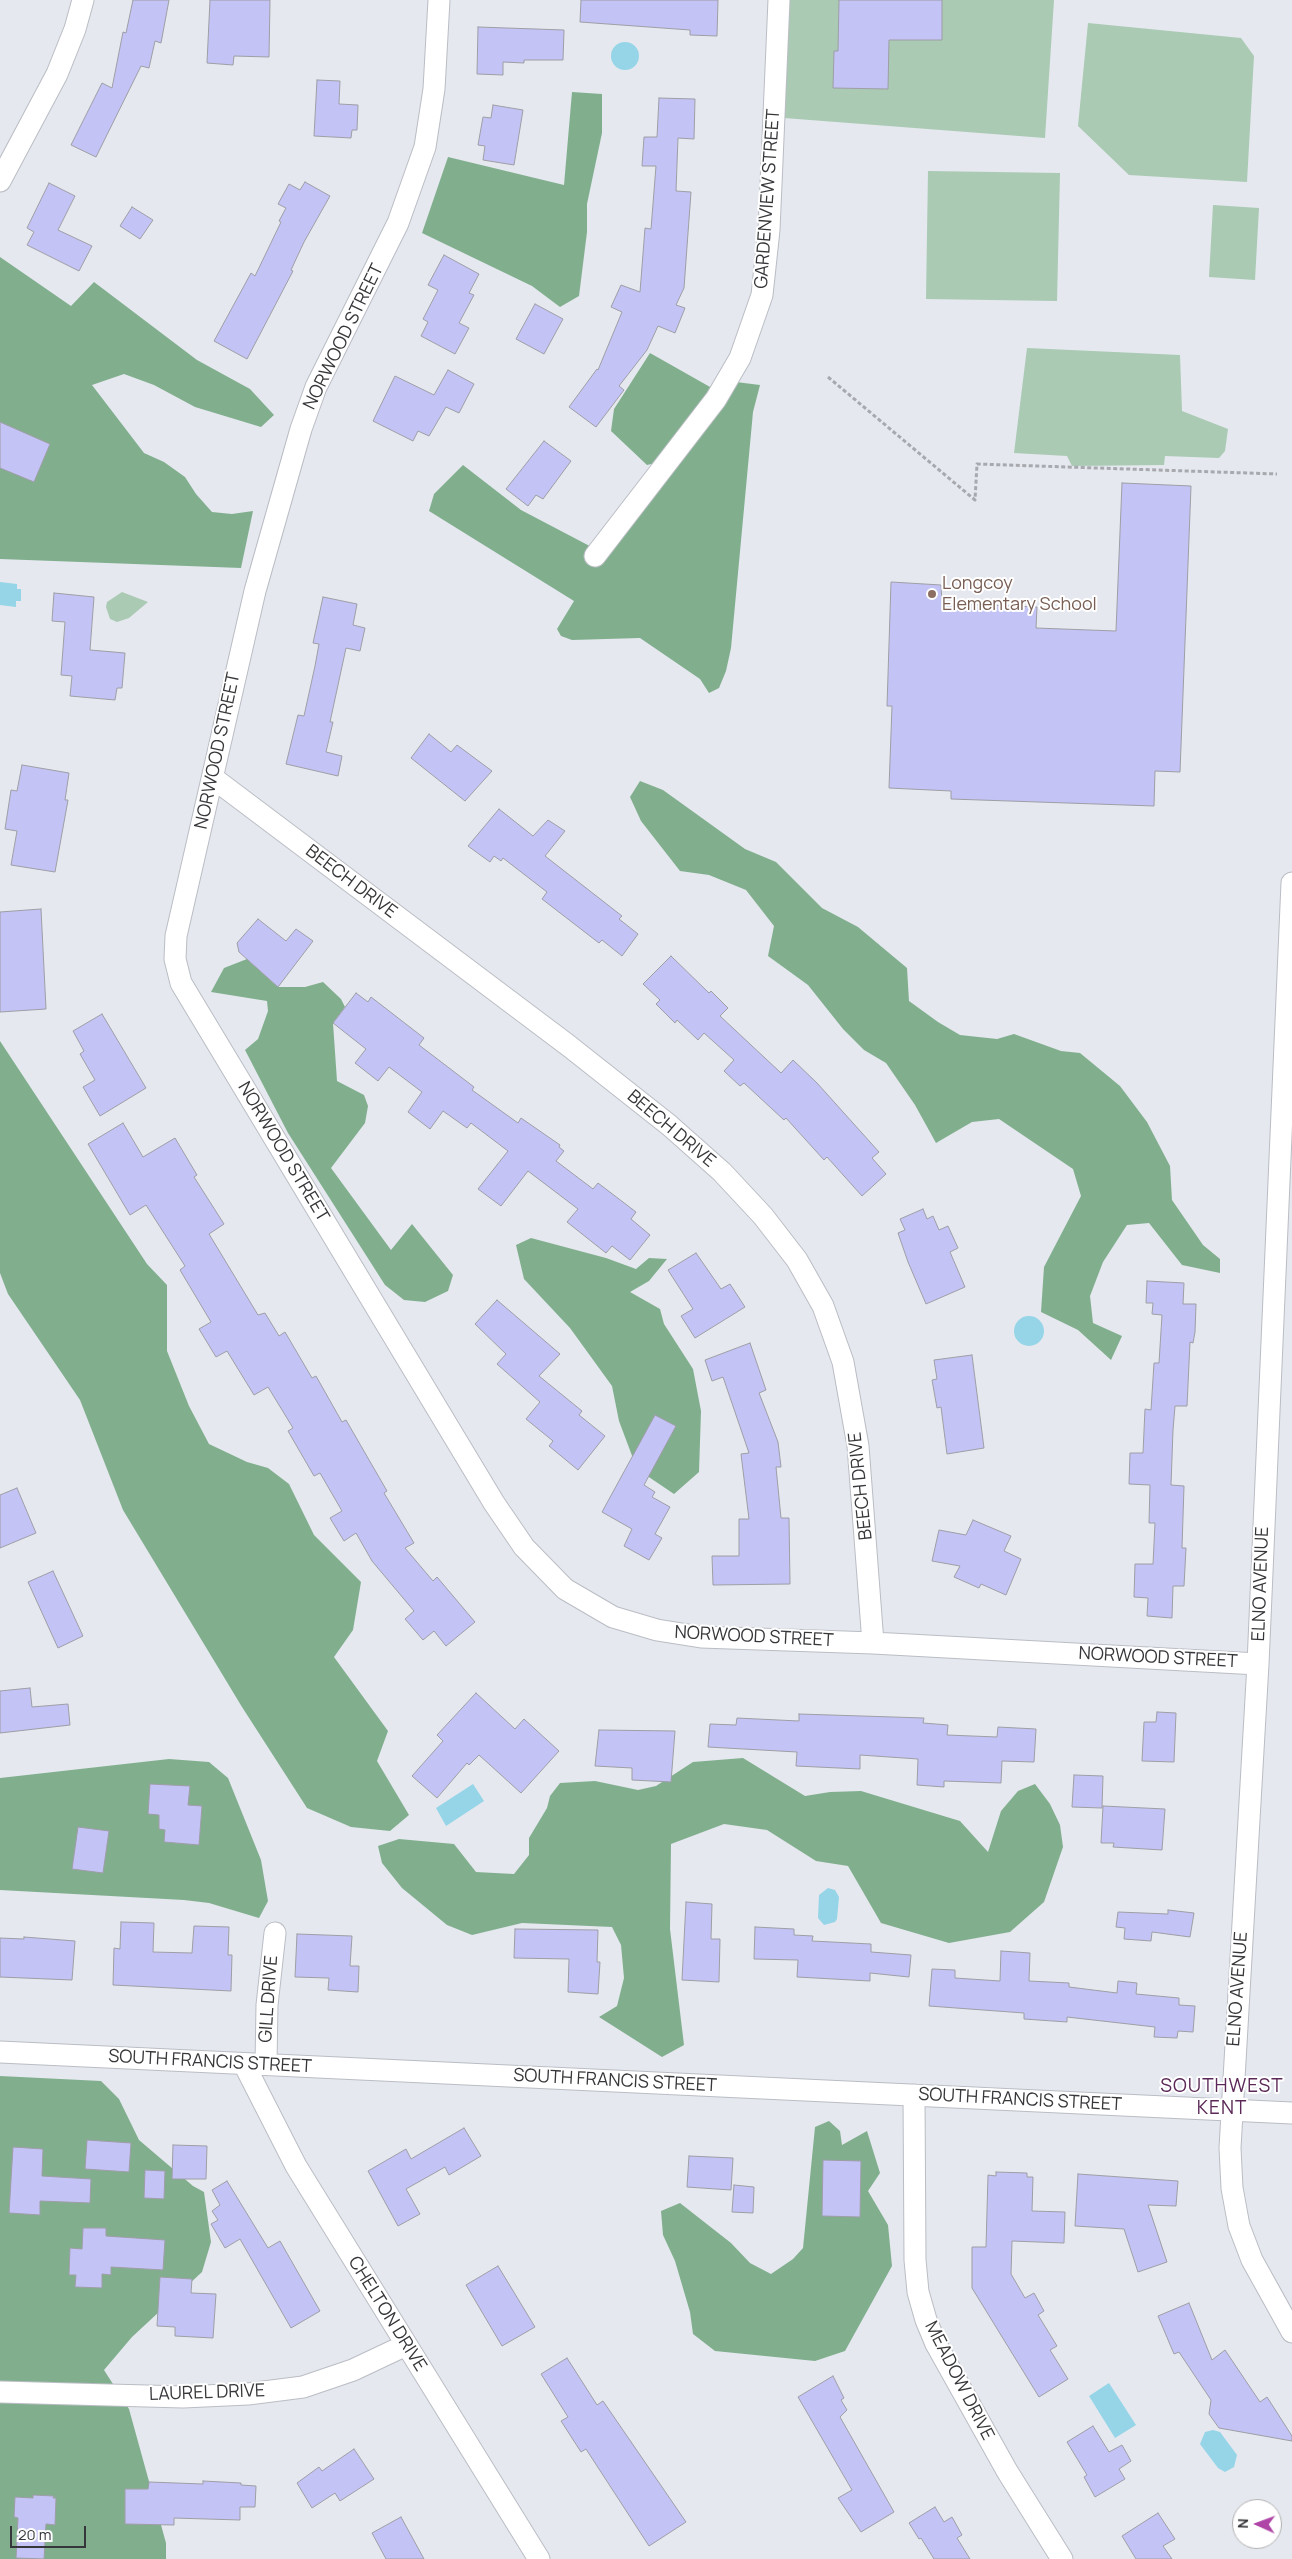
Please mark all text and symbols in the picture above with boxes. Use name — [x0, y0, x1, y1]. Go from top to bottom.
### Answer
street label: GARDENVIEW STREET — [751, 108, 785, 290]
street label: NORWOOD STREET — [299, 261, 389, 413]
place label: Longcoy Elementary School — [942, 573, 1097, 616]
marker: Longcoy Elementary School — [926, 588, 938, 600]
street label: NORWOOD STREET — [191, 671, 245, 831]
street label: BEECH DRIVE — [301, 841, 401, 923]
street label: NORWOOD STREET — [233, 1078, 333, 1226]
street label: BEECH DRIVE — [622, 1086, 720, 1172]
street label: BEECH DRIVE — [845, 1431, 877, 1541]
street label: ELNO AVENUE — [1248, 1526, 1274, 1642]
street label: NORWOOD STREET — [674, 1622, 834, 1652]
street label: NORWOOD STREET — [1078, 1643, 1238, 1673]
street label: ELNO AVENUE — [1223, 1931, 1253, 2047]
street label: GILL DRIVE — [255, 1955, 283, 2043]
street label: SOUTH FRANCIS STREET — [108, 2046, 312, 2078]
street label: SOUTH FRANCIS STREET — [513, 2065, 717, 2097]
district label: SOUTHWEST KENT — [1159, 2076, 1285, 2120]
street label: SOUTH FRANCIS STREET — [918, 2084, 1122, 2116]
street label: CHELTON DRIVE — [343, 2253, 431, 2375]
street label: MEADOW DRIVE — [920, 2318, 998, 2444]
street label: LAUREL DRIVE — [149, 2380, 265, 2406]
north arrow — [1232, 2499, 1282, 2549]
scale bar — [12, 2516, 89, 2548]
text: N — [1233, 2518, 1252, 2529]
text: 20 m — [18, 2524, 51, 2545]

